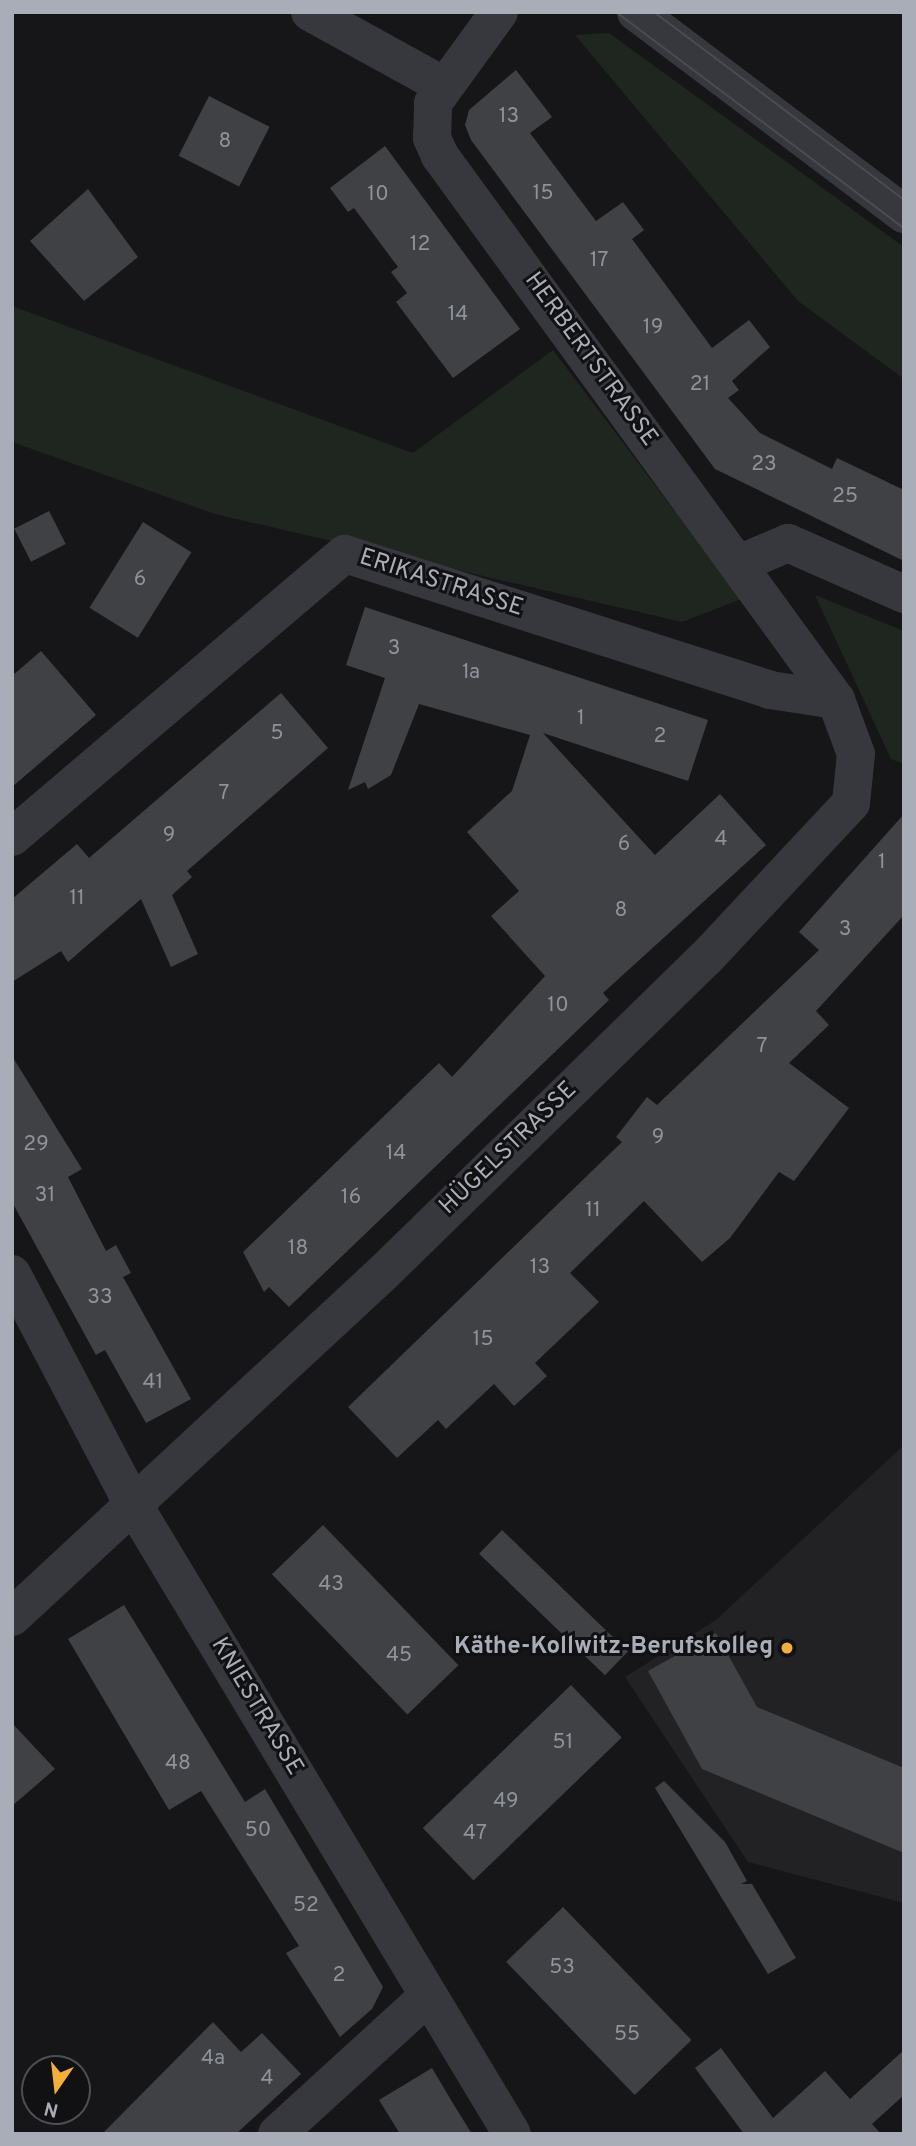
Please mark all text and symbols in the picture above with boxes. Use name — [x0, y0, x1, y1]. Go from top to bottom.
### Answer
house number: 13 — [499, 104, 519, 130]
house number: 8 — [219, 129, 231, 155]
house number: 15 — [533, 181, 553, 207]
house number: 10 — [367, 182, 389, 208]
house number: 12 — [410, 232, 430, 258]
house number: 17 — [590, 248, 608, 274]
street label: HERBERTSTRASSE — [517, 267, 663, 453]
house number: 14 — [448, 302, 468, 328]
house number: 19 — [643, 315, 663, 341]
house number: 21 — [690, 372, 710, 398]
house number: 23 — [751, 452, 777, 478]
house number: 25 — [832, 484, 858, 510]
street label: ERIKASTRASSE — [355, 544, 527, 624]
house number: 6 — [134, 567, 146, 593]
house number: 3 — [388, 636, 400, 662]
house number: 1a — [462, 660, 480, 686]
house number: 1 — [577, 706, 585, 732]
house number: 5 — [270, 721, 284, 747]
house number: 2 — [654, 724, 666, 750]
house number: 7 — [219, 781, 229, 807]
house number: 9 — [163, 823, 175, 849]
house number: 4 — [714, 827, 728, 853]
house number: 6 — [618, 832, 630, 858]
house number: 1 — [878, 850, 886, 876]
house number: 11 — [69, 886, 85, 912]
house number: 8 — [615, 898, 627, 924]
house number: 3 — [839, 917, 851, 943]
house number: 10 — [547, 993, 569, 1019]
house number: 7 — [757, 1034, 767, 1060]
street label: HÜGELSTRASSE — [434, 1076, 584, 1222]
house number: 9 — [652, 1125, 664, 1151]
house number: 29 — [23, 1132, 49, 1158]
house number: 14 — [386, 1141, 406, 1167]
house number: 31 — [35, 1183, 55, 1209]
house number: 16 — [341, 1185, 361, 1211]
house number: 11 — [585, 1198, 601, 1224]
house number: 18 — [288, 1236, 308, 1262]
house number: 13 — [530, 1255, 550, 1281]
house number: 33 — [87, 1285, 113, 1311]
house number: 15 — [473, 1327, 493, 1353]
house number: 41 — [143, 1370, 163, 1396]
house number: 43 — [318, 1572, 344, 1598]
street label: KNIESTRASSE — [204, 1633, 308, 1781]
place label: Käthe-Kollwitz-Berufskolleg — [454, 1634, 773, 1662]
marker: Käthe-Kollwitz-Berufskolleg — [779, 1640, 795, 1656]
house number: 45 — [386, 1643, 412, 1669]
house number: 51 — [553, 1730, 573, 1756]
house number: 48 — [165, 1751, 191, 1777]
house number: 49 — [493, 1789, 519, 1815]
house number: 50 — [245, 1818, 271, 1844]
house number: 47 — [463, 1821, 487, 1847]
house number: 52 — [293, 1893, 319, 1919]
house number: 53 — [549, 1955, 575, 1981]
house number: 2 — [333, 1963, 345, 1989]
house number: 55 — [614, 2022, 640, 2048]
house number: 4a — [201, 2046, 225, 2072]
north arrow — [21, 2055, 91, 2125]
house number: 4 — [260, 2066, 274, 2092]
text: N — [42, 2095, 61, 2122]

